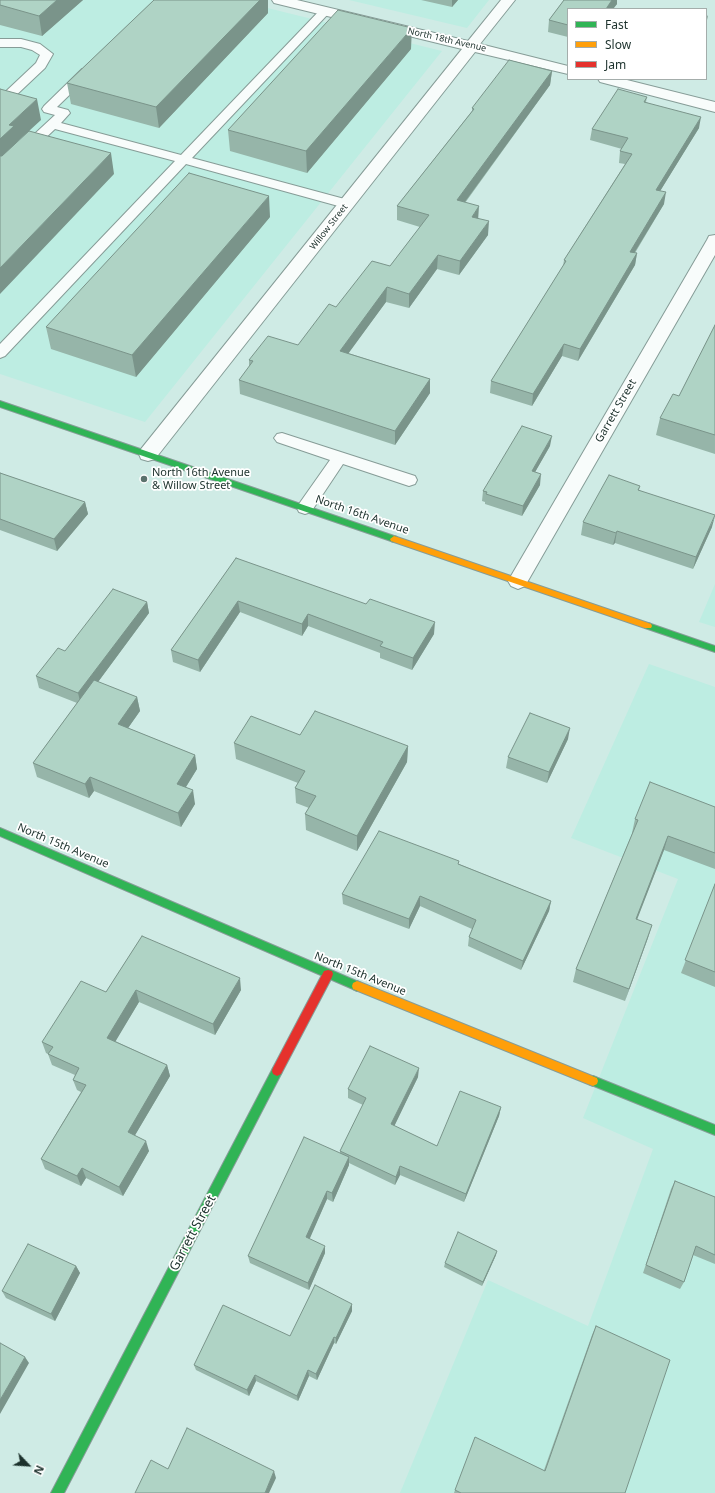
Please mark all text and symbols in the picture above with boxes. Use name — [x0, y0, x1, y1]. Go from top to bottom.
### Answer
legend — [567, 8, 707, 80]
text: Fast — [605, 16, 628, 33]
street label: North 18th Avenue — [407, 26, 487, 54]
text: Slow — [605, 36, 631, 53]
text: Jam — [605, 56, 626, 73]
street label: Willow Street — [308, 202, 350, 252]
street label: Garrett Street — [593, 377, 639, 445]
place label: North 16th Avenue & Willow Street — [152, 466, 250, 492]
marker: North 16th Avenue & Willow Street — [139, 474, 149, 484]
street label: North 16th Avenue — [314, 493, 410, 537]
street label: North 15th Avenue — [15, 821, 111, 871]
street label: North 15th Avenue — [312, 950, 408, 998]
street label: Garrett Street — [166, 1192, 220, 1274]
north arrow — [8, 1445, 48, 1485]
text: N — [31, 1463, 48, 1478]

